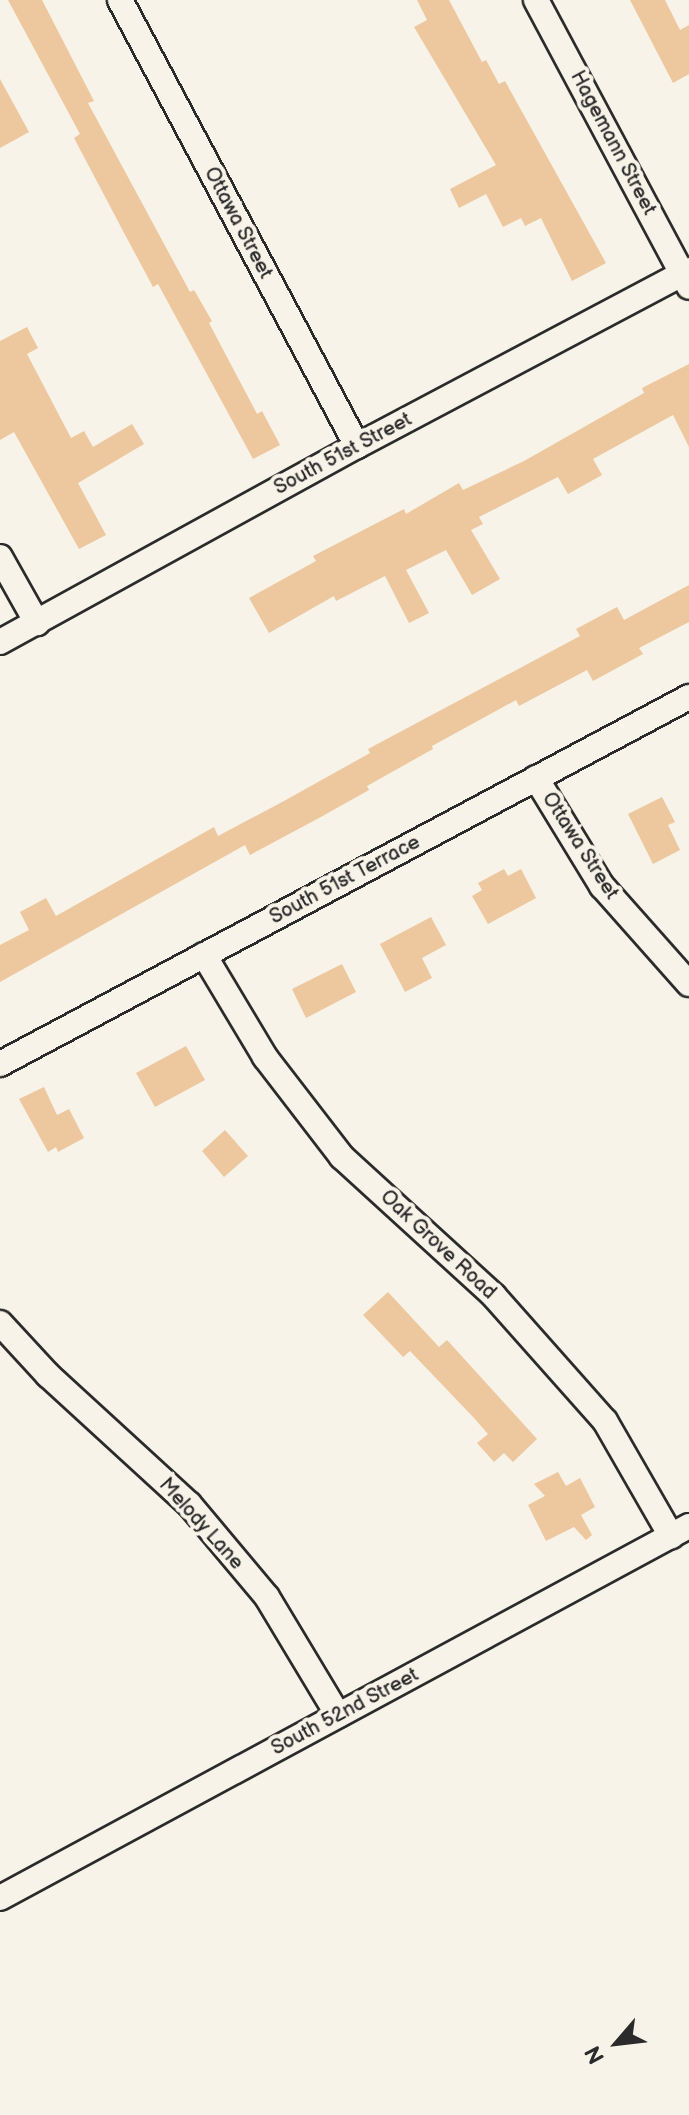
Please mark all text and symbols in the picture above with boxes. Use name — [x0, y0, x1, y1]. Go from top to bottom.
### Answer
street label: Hagemann Street — [565, 67, 661, 219]
street label: Ottawa Street — [198, 163, 278, 283]
street label: South 51st Street — [270, 408, 416, 500]
street label: Ottawa Street — [536, 788, 624, 904]
street label: South 51st Terrace — [266, 830, 424, 930]
street label: Oak Grove Road — [375, 1185, 501, 1305]
street label: Melody Lane — [153, 1473, 249, 1575]
street label: South 52nd Street — [267, 1663, 423, 1761]
north arrow — [577, 2003, 657, 2083]
text: N — [580, 2041, 611, 2068]

